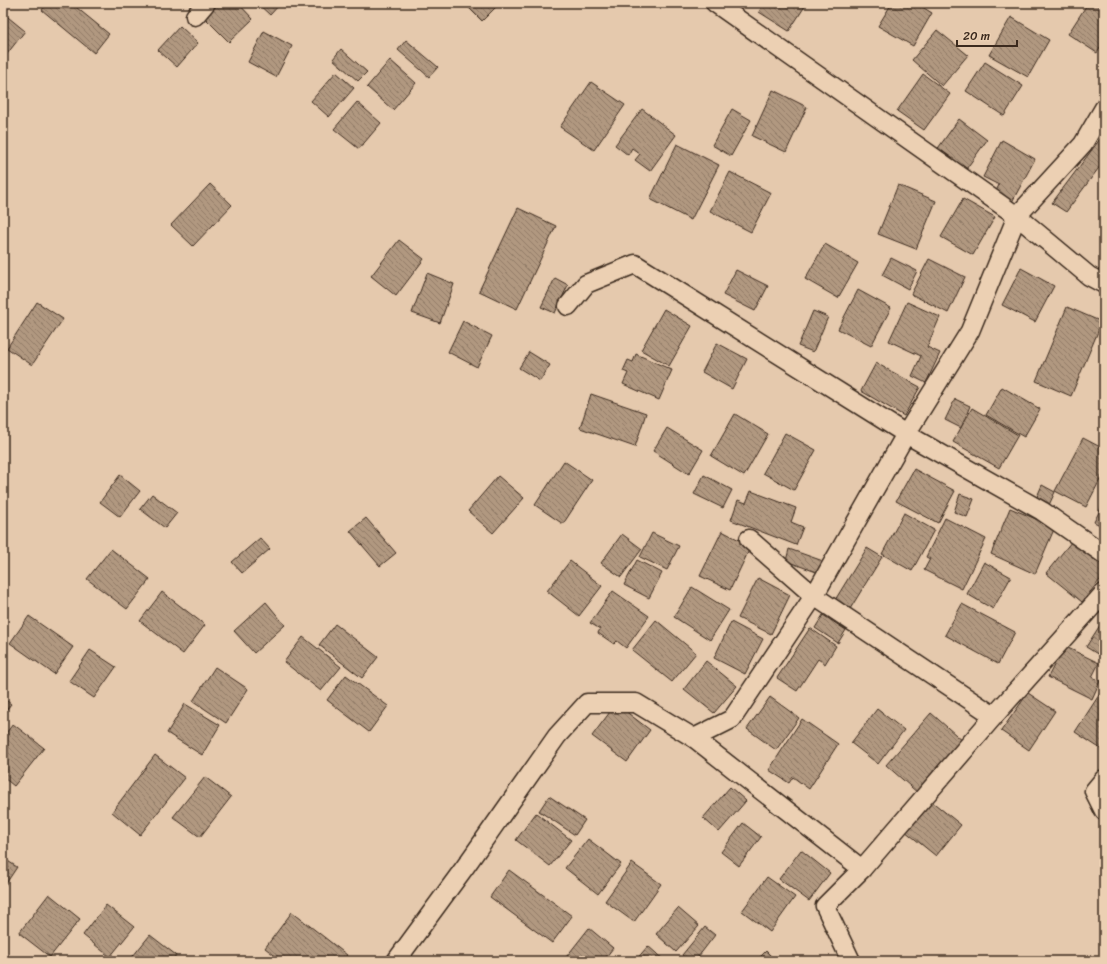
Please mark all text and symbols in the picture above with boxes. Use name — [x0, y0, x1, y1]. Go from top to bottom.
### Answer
scale bar — [957, 22, 1017, 48]
text: 20 m — [963, 25, 990, 47]

